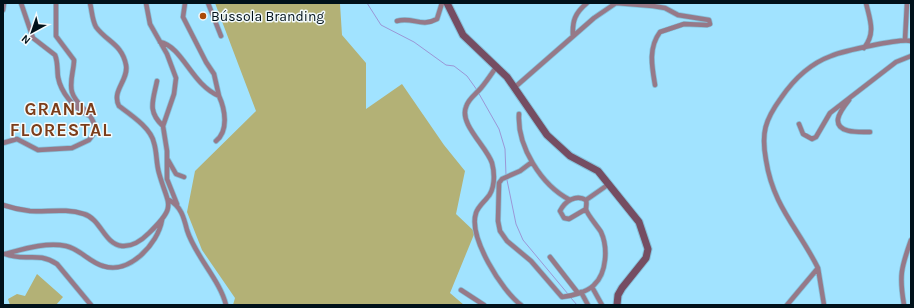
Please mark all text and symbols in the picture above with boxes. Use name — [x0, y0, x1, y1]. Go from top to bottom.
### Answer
place label: Bússola Branding — [211, 8, 324, 25]
marker: Bússola Branding — [198, 11, 208, 21]
north arrow — [12, 12, 52, 52]
text: N — [19, 32, 33, 47]
district label: GRANJA FLORESTAL — [10, 98, 112, 141]

